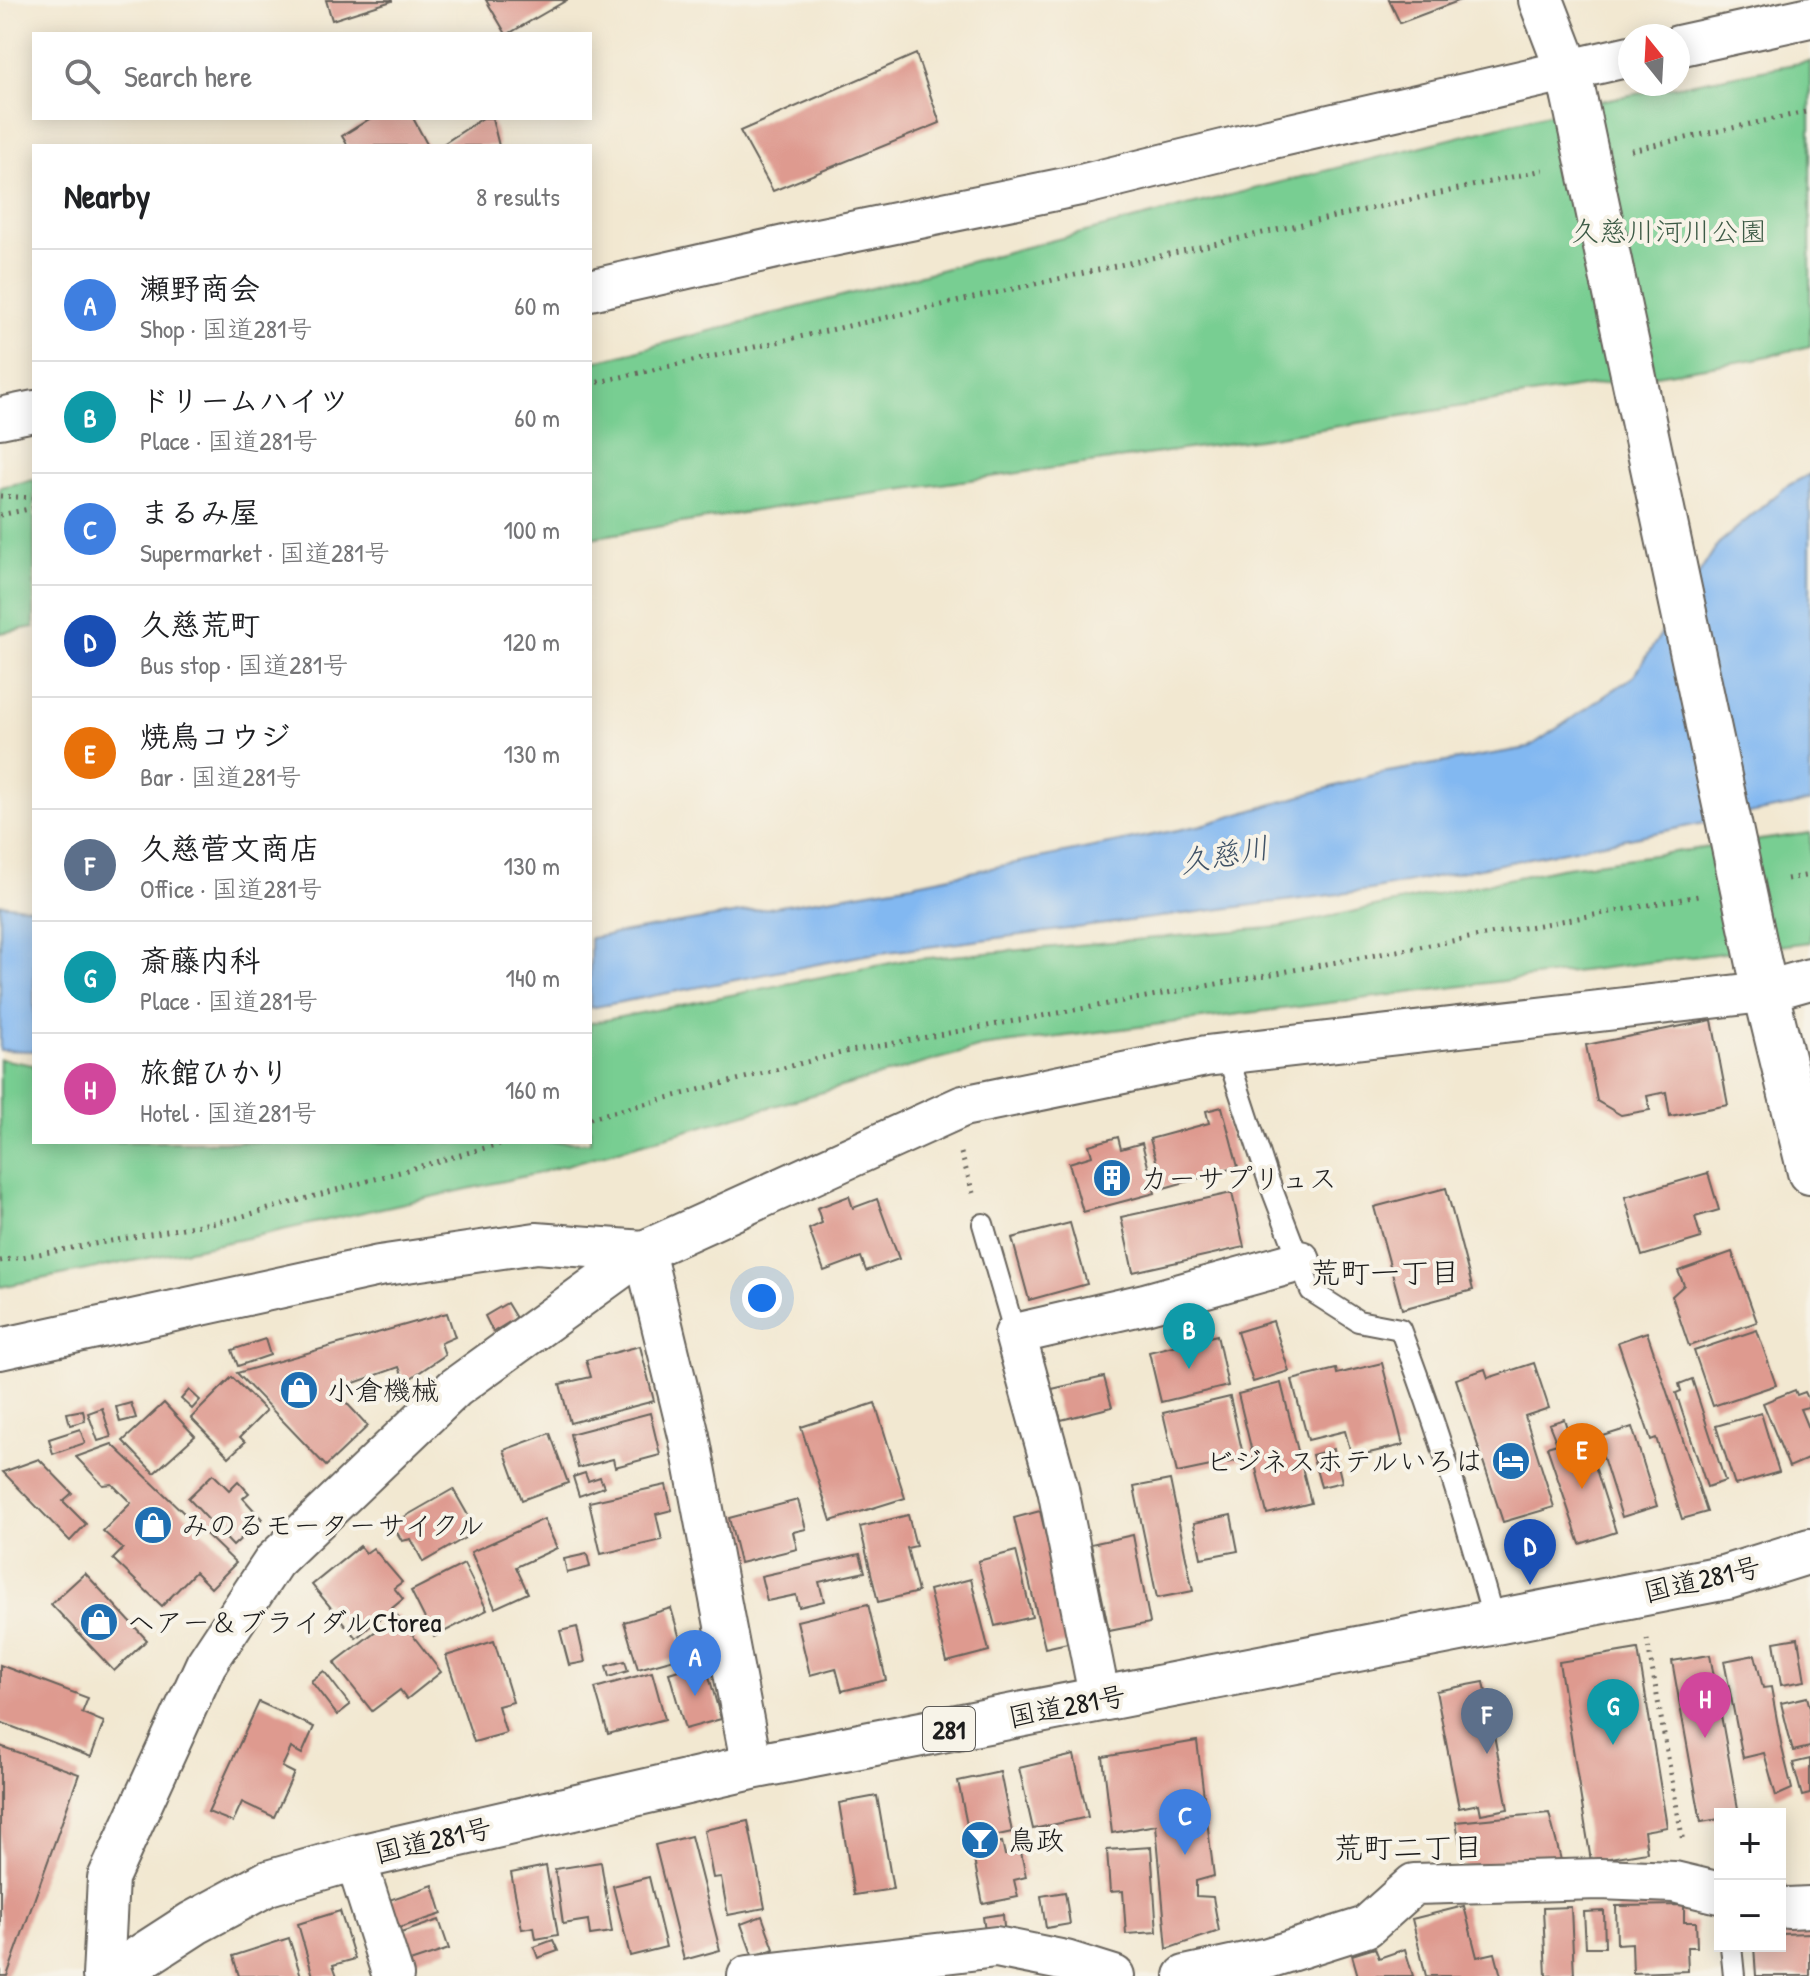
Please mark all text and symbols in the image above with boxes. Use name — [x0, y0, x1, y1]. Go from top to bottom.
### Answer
north arrow — [1618, 24, 1690, 96]
search box — [32, 32, 592, 120]
icon: search — [60, 54, 104, 98]
text: Search here — [124, 56, 252, 96]
text: Nearby — [64, 173, 150, 219]
text: 8 results — [476, 179, 560, 214]
park label: 久慈川河川公園 — [1571, 212, 1767, 250]
text: 瀬野商会 — [140, 268, 260, 308]
text: A — [84, 288, 96, 323]
text: 60 m — [514, 288, 560, 323]
text: Shop · 国道281号 — [140, 311, 312, 346]
text: ドリームハイツ — [140, 380, 349, 420]
text: B — [83, 400, 97, 435]
text: 60 m — [514, 400, 560, 435]
text: Place · 国道281号 — [140, 423, 318, 458]
text: まるみ屋 — [140, 492, 260, 532]
text: C — [83, 512, 97, 547]
text: 100 m — [504, 512, 560, 547]
text: Supermarket · 国道281号 — [140, 535, 390, 570]
text: 久慈荒町 — [140, 604, 260, 644]
text: D — [84, 624, 96, 659]
text: 120 m — [503, 624, 560, 659]
text: Bus stop · 国道281号 — [140, 647, 348, 682]
text: 焼鳥コウジ — [140, 716, 290, 756]
text: E — [84, 736, 96, 771]
text: 130 m — [504, 736, 560, 771]
text: Bar · 国道281号 — [140, 759, 301, 794]
water label: 久慈川 — [1176, 826, 1272, 882]
text: 久慈菅文商店 — [140, 828, 320, 868]
text: F — [85, 848, 95, 883]
text: 130 m — [504, 848, 560, 883]
text: Office · 国道281号 — [140, 871, 322, 906]
text: 斎藤内科 — [140, 940, 260, 980]
text: G — [84, 960, 96, 995]
text: 140 m — [506, 960, 560, 995]
text: Place · 国道281号 — [140, 983, 318, 1018]
text: 旅館ひかり — [140, 1052, 290, 1092]
text: H — [84, 1072, 96, 1107]
text: 160 m — [505, 1072, 560, 1107]
text: Hotel · 国道281号 — [140, 1095, 317, 1130]
building icon: カーサプリュス — [1091, 1157, 1133, 1199]
place label: カーサプリュス — [1140, 1159, 1337, 1197]
district label: 荒町一丁目 — [1310, 1252, 1460, 1292]
your location — [742, 1278, 782, 1318]
pin: B — [1163, 1303, 1215, 1369]
shop icon: 小倉機械 — [278, 1369, 320, 1411]
place label: 小倉機械 — [327, 1371, 439, 1409]
pin: E — [1556, 1423, 1608, 1489]
hotel icon: ビジネスホテルいろは — [1490, 1440, 1532, 1482]
place label: ビジネスホテルいろは — [1205, 1442, 1483, 1480]
shop icon: みのるモーターサイクル — [132, 1504, 174, 1546]
place label: みのるモーターサイクル — [181, 1506, 485, 1544]
pin: D — [1504, 1519, 1556, 1585]
street label: 国道281号 — [1640, 1547, 1764, 1611]
shop icon: ヘアー＆ブライダルCtorea — [78, 1601, 120, 1643]
place label: ヘアー＆ブライダルCtorea — [127, 1603, 441, 1641]
pin: A — [669, 1630, 721, 1696]
pin: H — [1679, 1672, 1731, 1738]
street label: 国道281号 — [1005, 1676, 1129, 1736]
pin: G — [1587, 1679, 1639, 1745]
pin: F — [1461, 1688, 1513, 1754]
road number: 281 — [923, 1707, 975, 1751]
pin: C — [1159, 1789, 1211, 1855]
street label: 国道281号 — [371, 1808, 495, 1872]
map controls — [1714, 1808, 1786, 1952]
button: + — [1714, 1808, 1786, 1880]
bar icon: 鳥政 — [959, 1819, 1001, 1861]
place label: 鳥政 — [1008, 1821, 1064, 1859]
district label: 荒町二丁目 — [1333, 1827, 1483, 1867]
button: − — [1714, 1880, 1786, 1952]

